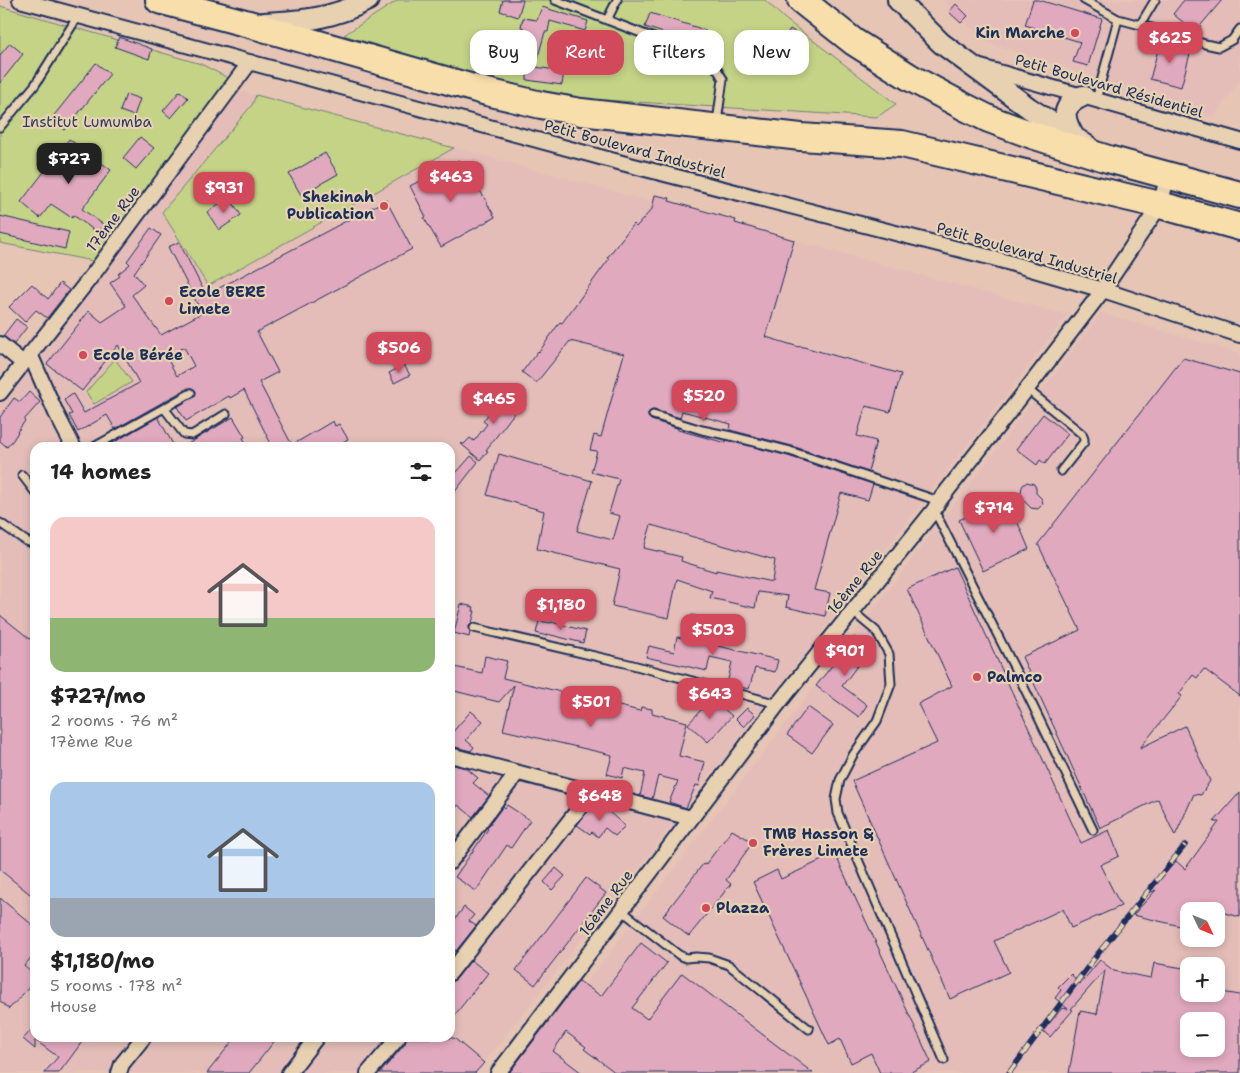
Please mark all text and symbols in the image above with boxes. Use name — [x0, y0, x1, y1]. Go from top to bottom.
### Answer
pin: $625 — [1140, 22, 1200, 64]
place label: Kin Marche — [975, 23, 1065, 43]
marker: Kin Marche — [1069, 27, 1081, 39]
text: $625 — [1149, 27, 1191, 48]
chip: Buy — [470, 30, 537, 75]
chip: Rent — [547, 30, 624, 75]
chip: Filters — [634, 30, 724, 75]
chip: New — [734, 30, 809, 75]
street label: Petit Boulevard Résidentiel — [1013, 50, 1206, 123]
park label: Institut Lumumba — [22, 112, 152, 132]
street label: Petit Boulevard Industriel — [542, 115, 729, 183]
pin: $727 — [39, 142, 99, 185]
text: $727 — [48, 148, 90, 169]
pin: $463 — [421, 160, 481, 203]
text: $463 — [429, 166, 473, 187]
pin: $931 — [194, 172, 254, 214]
text: $931 — [204, 177, 244, 198]
street label: 17ème Rue — [82, 182, 144, 256]
place label: Shekinah Publication — [287, 187, 374, 224]
marker: Shekinah Publication — [378, 200, 390, 212]
street label: Petit Boulevard Industriel — [934, 218, 1120, 289]
place label: Ecole BERE Limete — [179, 282, 266, 319]
marker: Ecole BERE Limete — [163, 295, 175, 307]
pin: $506 — [369, 332, 429, 374]
text: $506 — [377, 337, 421, 358]
place label: Ecole Bérée — [93, 345, 183, 365]
marker: Ecole Bérée — [77, 349, 89, 361]
pin: $520 — [674, 380, 734, 422]
pin: $465 — [464, 382, 524, 425]
text: $520 — [683, 385, 725, 406]
text: $465 — [472, 388, 516, 409]
text: 14 homes — [50, 458, 151, 486]
icon: filters — [407, 458, 435, 486]
pin: $714 — [964, 492, 1024, 534]
text: $714 — [974, 497, 1014, 518]
street label: 16ème Rue — [823, 545, 887, 619]
icon: home — [198, 550, 288, 640]
pin: $1,180 — [520, 588, 602, 631]
text: $1,180 — [536, 594, 586, 615]
pin: $503 — [683, 614, 743, 656]
text: $503 — [691, 619, 735, 640]
pin: $901 — [815, 634, 875, 677]
text: $901 — [825, 640, 865, 661]
place label: Palmco — [987, 667, 1043, 687]
marker: Palmco — [971, 671, 983, 683]
pin: $643 — [680, 678, 740, 720]
text: $727/mo — [50, 682, 146, 710]
text: $643 — [688, 683, 732, 704]
pin: $501 — [561, 686, 621, 728]
text: $501 — [571, 691, 611, 712]
text: 2 rooms · 76 m² — [50, 710, 178, 731]
text: 17ème Rue — [50, 731, 133, 752]
pin: $648 — [570, 780, 630, 822]
text: $648 — [578, 785, 622, 806]
icon: home — [198, 815, 288, 905]
place label: TMB Hasson & Frères Limete — [763, 824, 874, 861]
marker: TMB Hasson & Frères Limete — [747, 837, 759, 849]
street label: 16ème Rue — [575, 866, 637, 940]
place label: Plazza — [716, 898, 770, 918]
marker: Plazza — [700, 902, 712, 914]
north arrow — [1180, 902, 1225, 948]
map controls — [1180, 902, 1225, 1057]
text: $1,180/mo — [50, 947, 155, 975]
button: + — [1180, 957, 1225, 1002]
text: 5 rooms · 178 m² — [50, 975, 183, 996]
text: House — [50, 996, 97, 1017]
button: − — [1180, 1012, 1225, 1057]

